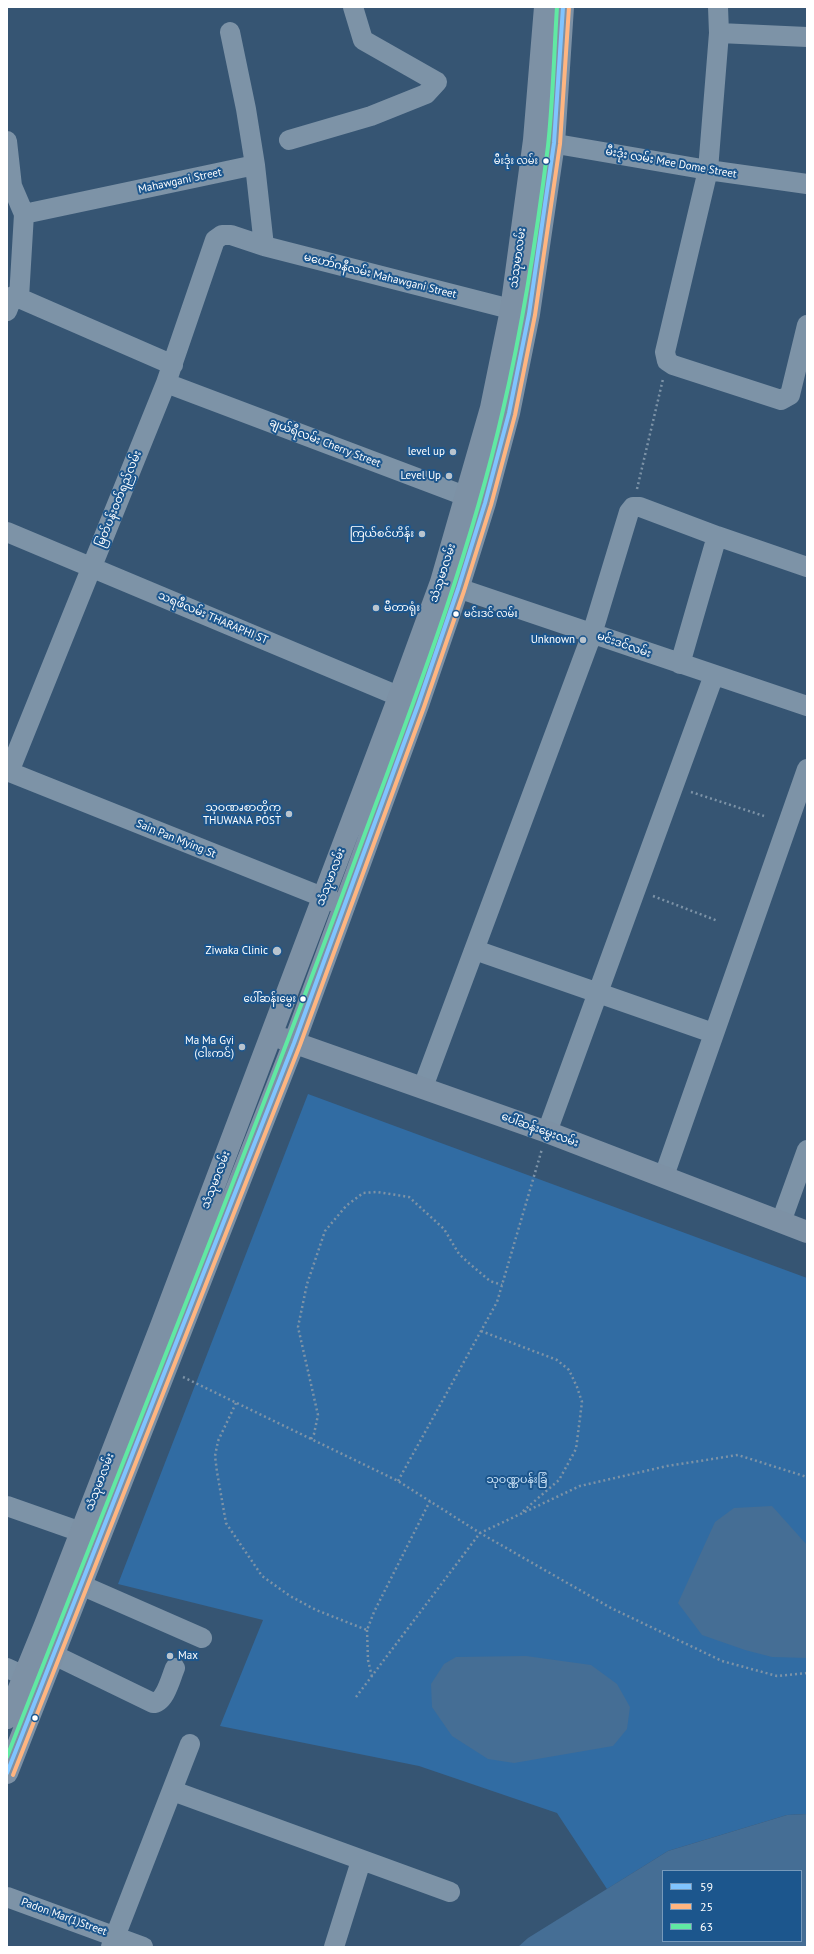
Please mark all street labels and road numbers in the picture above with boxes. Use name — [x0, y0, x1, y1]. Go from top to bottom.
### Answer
street label: မီးဒုံး လမ်း Mee Dome Street — [604, 145, 738, 181]
street label: Mahawgani Street — [137, 166, 223, 196]
street label: သံသုမာလမ်း — [507, 227, 529, 289]
street label: မဟော်ဂနီလမ်း Mahawgani Street — [302, 251, 458, 301]
street label: ချယ်ရီလမ်း Cherry Street — [267, 416, 383, 470]
street label: မြတ်ပန်းဝတ်ရည်လမ်း — [94, 449, 144, 549]
street label: သံသုမာလမ်း — [427, 542, 459, 604]
street label: သရဖီလမ်း THARAPHI ST — [156, 589, 270, 647]
street label: မင်းဒင်လမ်း — [595, 630, 653, 660]
street label: Sain Pan Mying St — [134, 817, 218, 861]
street label: သံသုမာလမ်း — [314, 846, 348, 908]
street label: ပေါ်ဆန်းမွှေးလမ်း — [500, 1110, 580, 1150]
street label: သံသုမာလမ်း — [199, 1149, 233, 1211]
street label: သံသုမာလမ်း — [83, 1451, 117, 1513]
street label: Padon Mar(1)Street — [19, 1895, 109, 1939]

